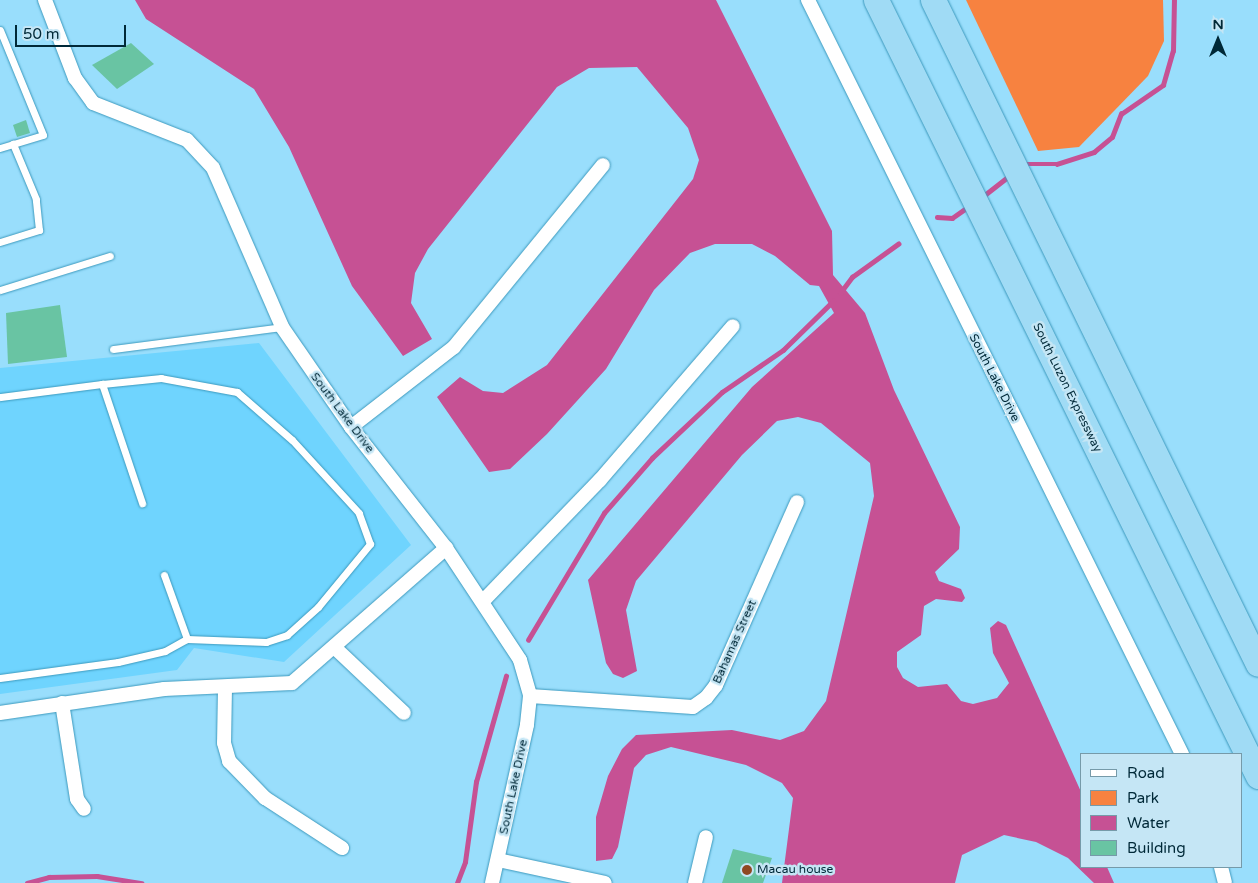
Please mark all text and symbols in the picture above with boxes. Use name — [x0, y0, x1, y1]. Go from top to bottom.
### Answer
scale bar — [18, 15, 129, 47]
north arrow — [1193, 15, 1243, 65]
text: N — [1212, 16, 1224, 33]
text: 50 m — [23, 25, 60, 43]
street label: South Luzon Expressway — [1029, 321, 1105, 455]
street label: South Lake Drive — [966, 332, 1022, 424]
street label: South Lake Drive — [307, 370, 377, 456]
street label: Bahamas Street — [710, 598, 760, 686]
street label: South Lake Drive — [497, 738, 531, 836]
legend — [1080, 753, 1243, 868]
text: Road — [1127, 764, 1165, 782]
text: Park — [1127, 789, 1159, 807]
text: Water — [1127, 814, 1170, 832]
text: Building — [1127, 839, 1186, 857]
place label: Macau house — [757, 863, 833, 877]
marker: Macau house — [741, 864, 753, 876]

